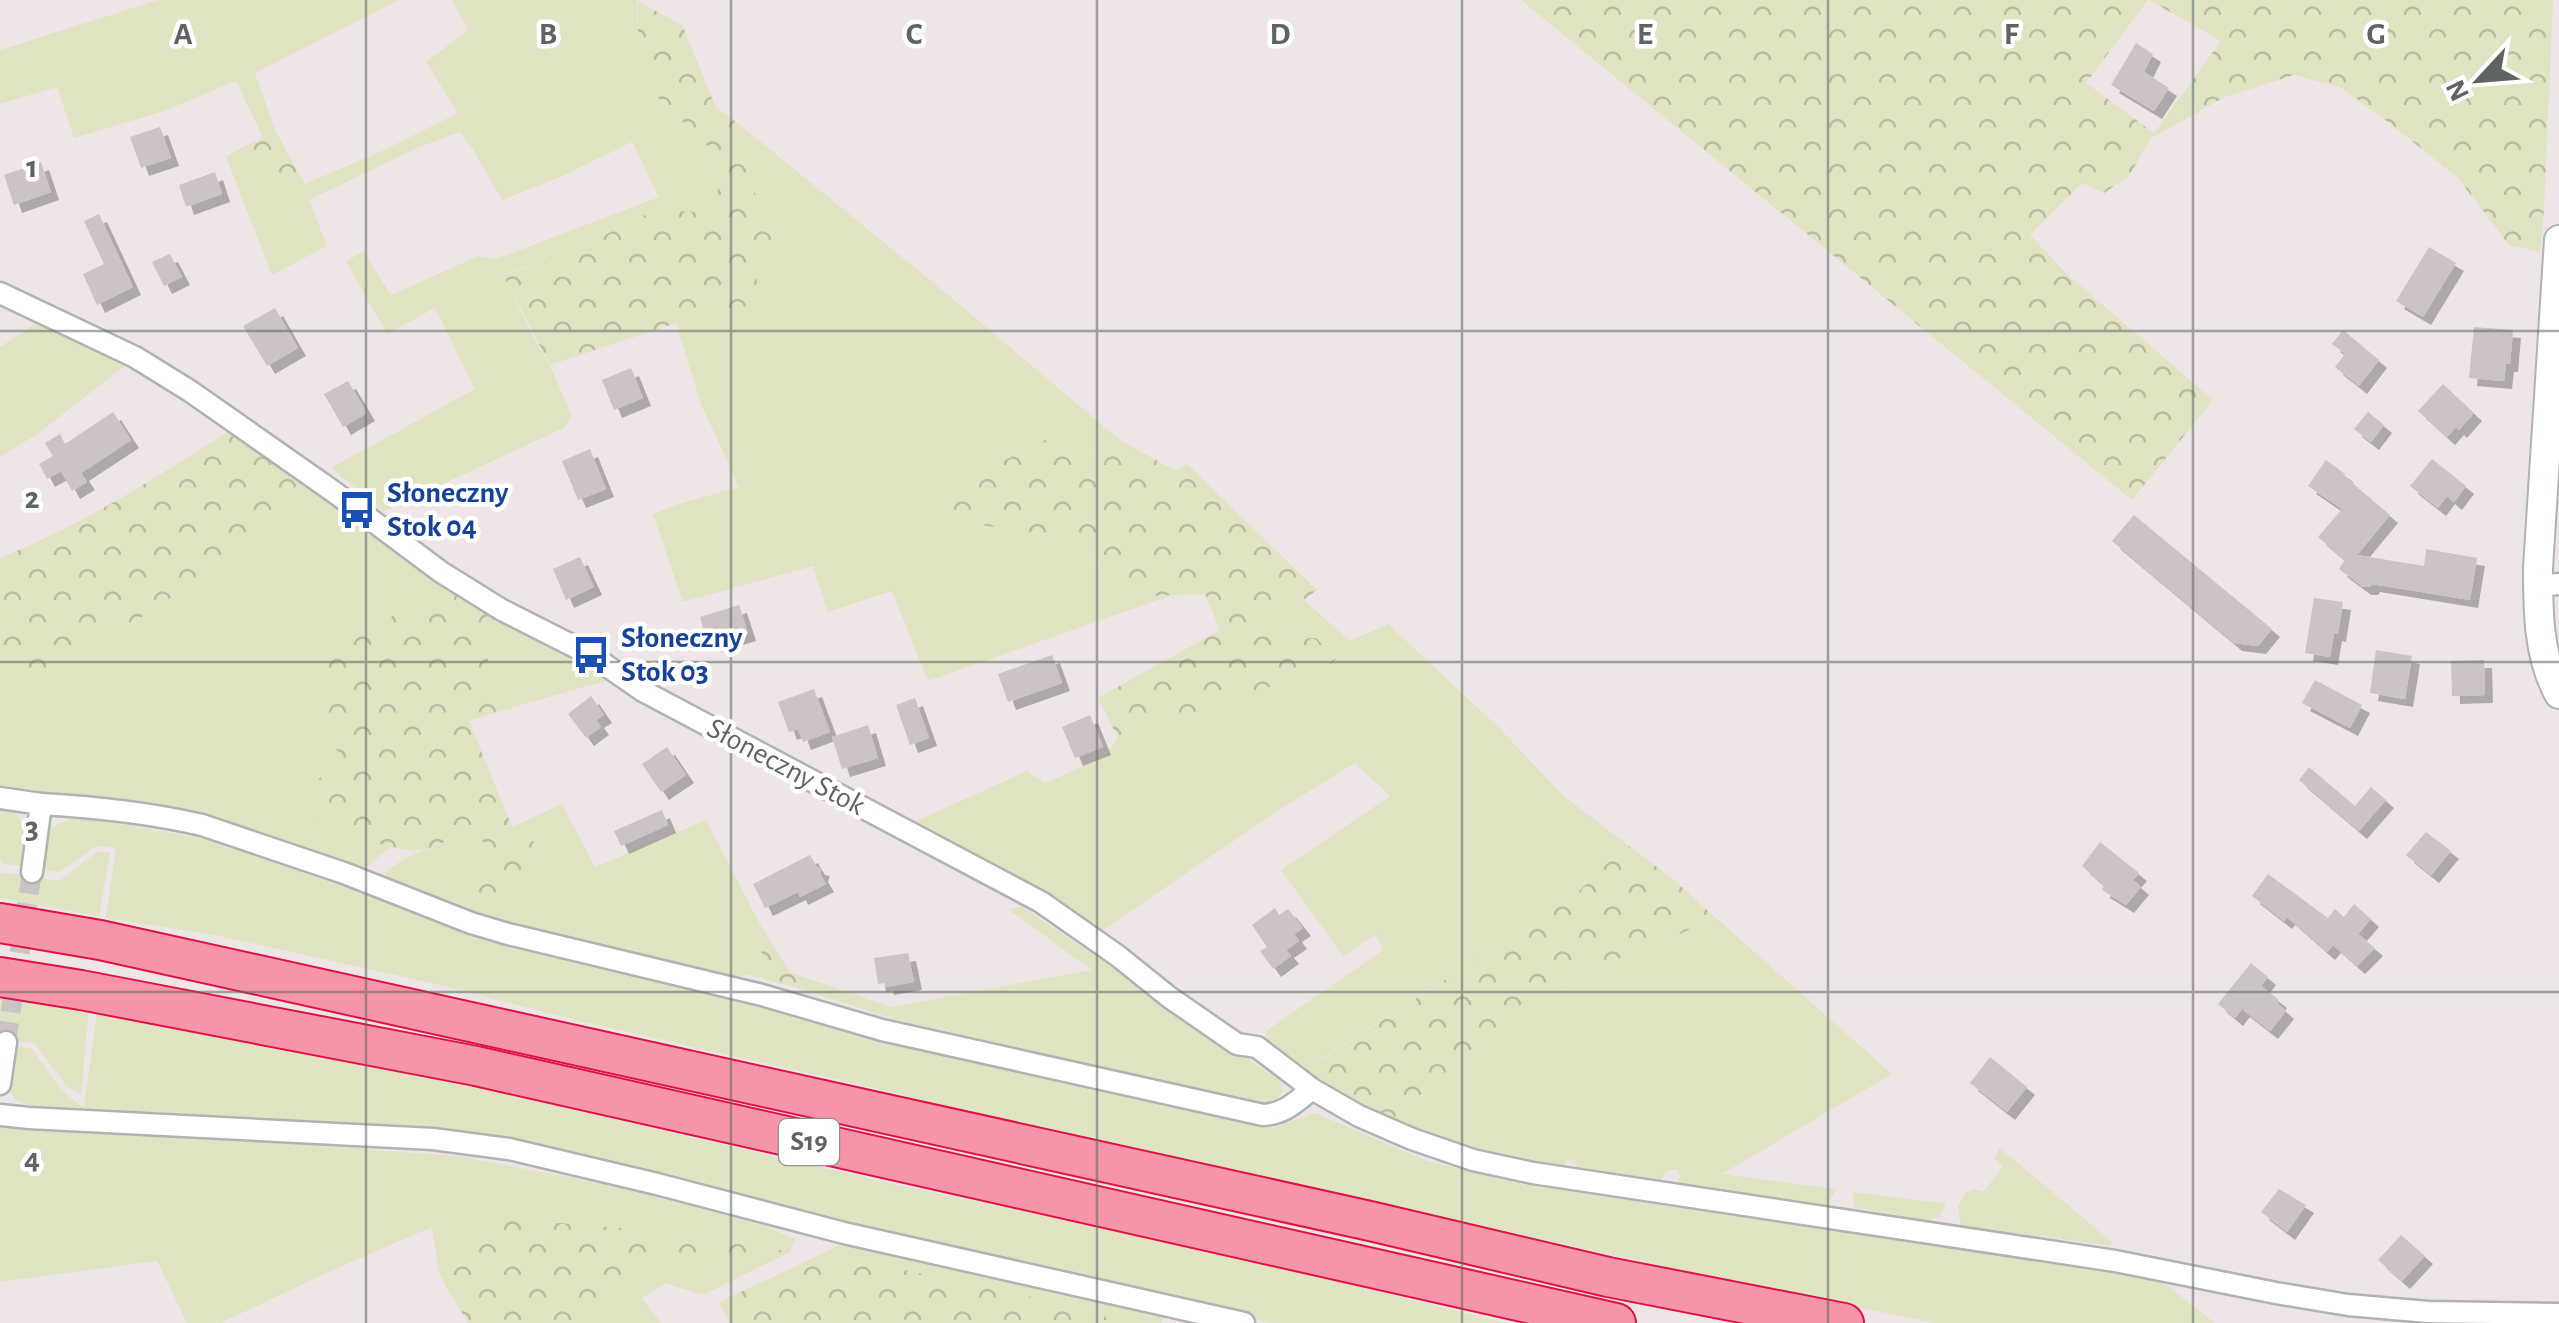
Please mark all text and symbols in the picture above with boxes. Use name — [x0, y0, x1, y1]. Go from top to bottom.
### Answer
text: A — [173, 18, 193, 50]
text: B — [539, 18, 557, 50]
text: C — [906, 18, 923, 50]
text: D — [1270, 18, 1291, 50]
text: E — [1637, 18, 1653, 50]
text: F — [2004, 18, 2020, 50]
text: G — [2366, 18, 2386, 50]
north arrow — [2429, 30, 2529, 130]
text: N — [2441, 75, 2475, 105]
text: 1 — [26, 151, 38, 183]
place label: Słoneczny Stok 04 — [387, 478, 509, 542]
text: 2 — [24, 482, 40, 514]
bus stop icon: Słoneczny Stok 04 — [336, 489, 378, 531]
place label: Słoneczny Stok 03 — [621, 623, 743, 687]
bus stop icon: Słoneczny Stok 03 — [570, 634, 612, 676]
street label: Słoneczny Stok — [702, 713, 870, 821]
text: 3 — [25, 812, 39, 844]
road number: S19 — [779, 1119, 839, 1165]
text: 4 — [24, 1143, 40, 1175]

